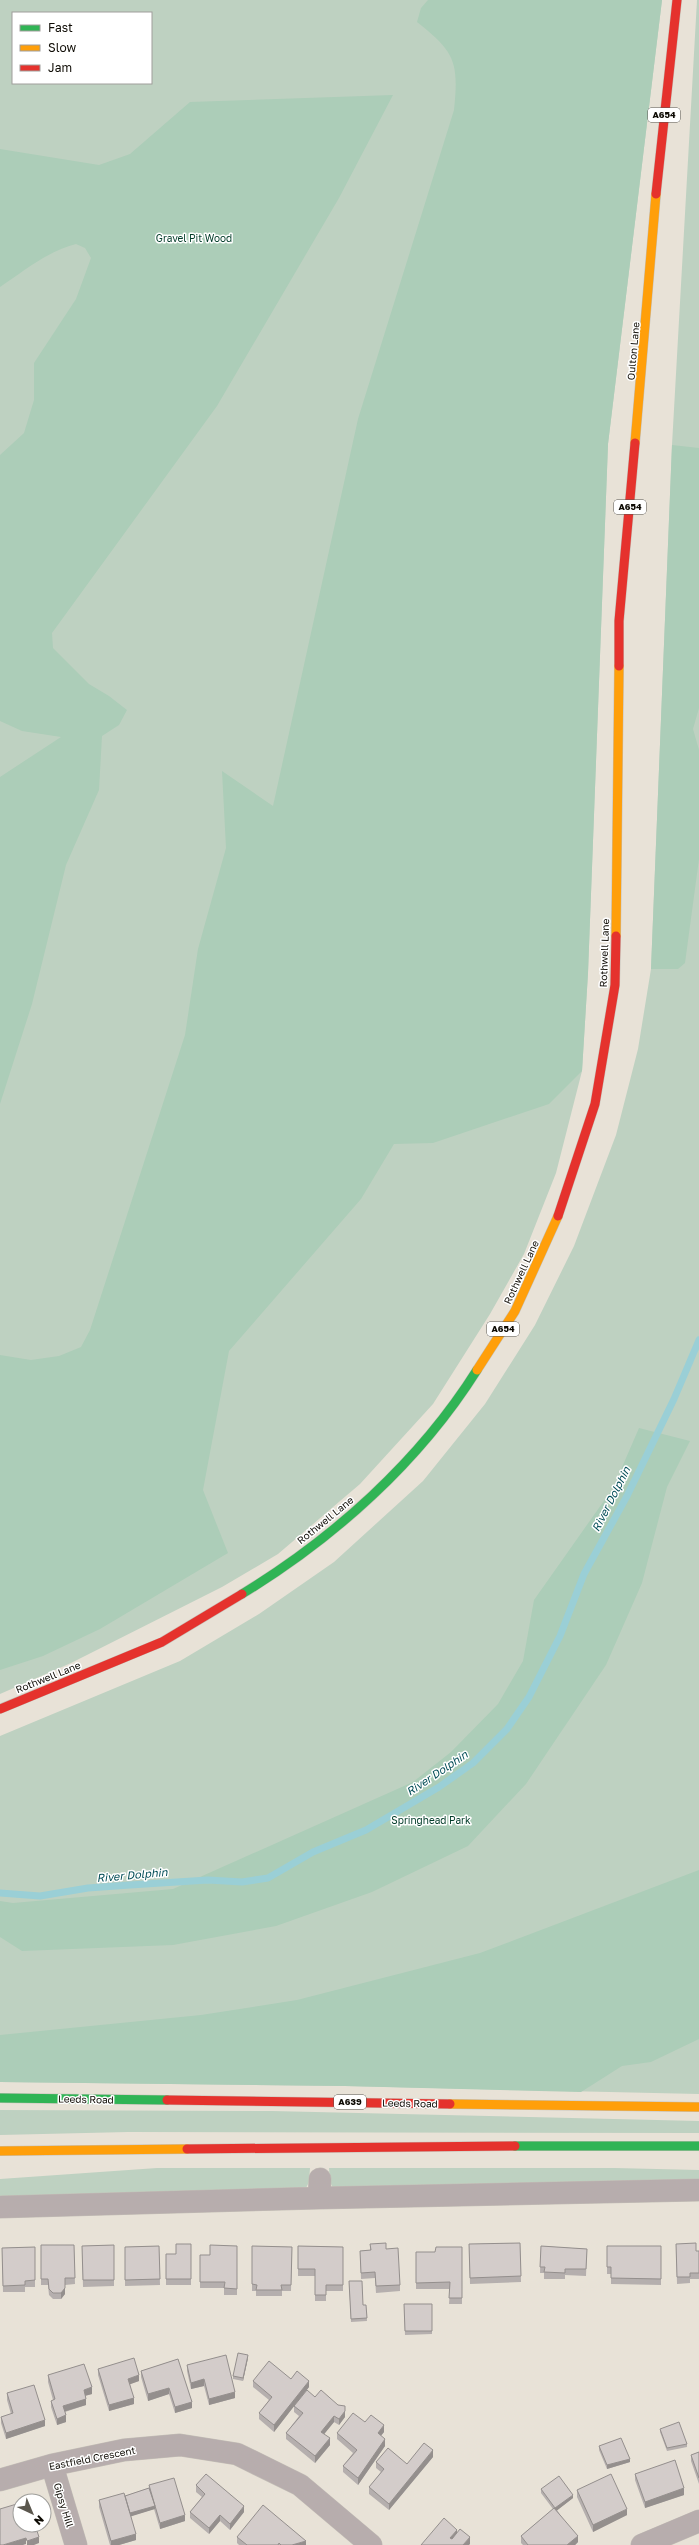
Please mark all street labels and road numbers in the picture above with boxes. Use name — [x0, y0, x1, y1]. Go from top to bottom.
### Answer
road number: A654 — [648, 108, 680, 122]
street label: Oulton Lane — [624, 321, 642, 381]
road number: A654 — [614, 500, 646, 514]
street label: Rothwell Lane — [597, 918, 611, 988]
street label: Rothwell Lane — [501, 1238, 541, 1306]
road number: A654 — [487, 1322, 519, 1336]
street label: Rothwell Lane — [294, 1494, 356, 1546]
street label: Rothwell Lane — [14, 1658, 82, 1695]
street label: Leeds Road — [58, 2093, 114, 2105]
road number: A639 — [334, 2095, 366, 2109]
street label: Leeds Road — [382, 2097, 438, 2109]
street label: Eastfield Crescent — [48, 2444, 136, 2472]
street label: Gipsy Hill — [52, 2481, 76, 2529]

